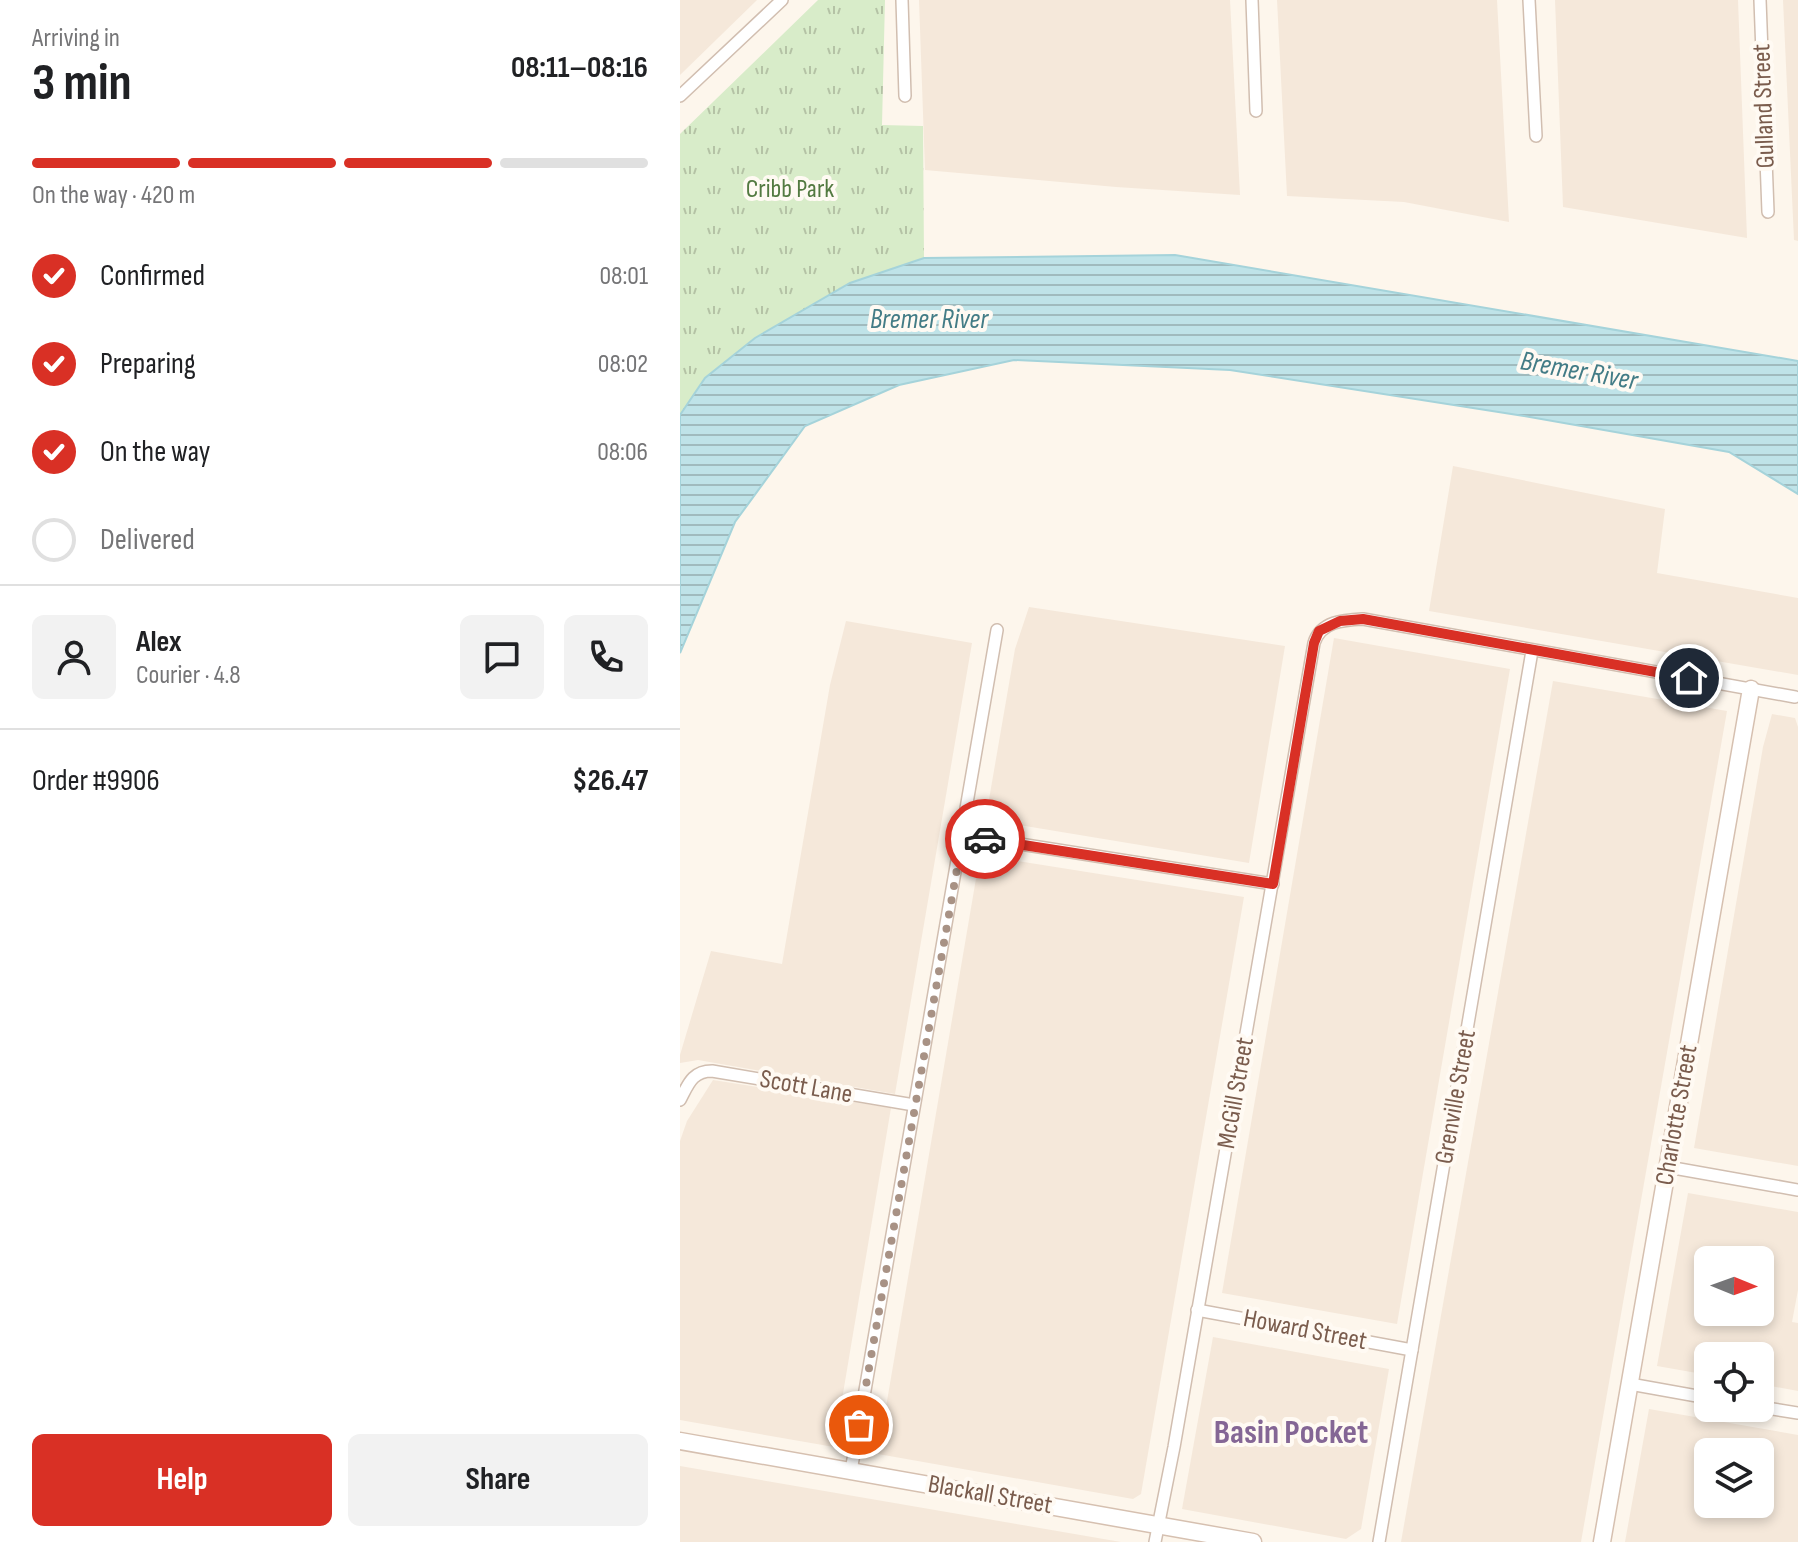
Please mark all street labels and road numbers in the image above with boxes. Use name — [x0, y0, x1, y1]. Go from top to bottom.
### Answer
street label: Gulland Street — [1746, 43, 1782, 169]
street label: Grenville Street — [1429, 1027, 1483, 1166]
street label: McGill Street — [1211, 1035, 1261, 1151]
street label: Charlotte Street — [1649, 1042, 1705, 1188]
street label: Scott Lane — [757, 1064, 855, 1110]
street label: Howard Street — [1241, 1303, 1369, 1357]
street label: Blackall Street — [926, 1469, 1055, 1521]

